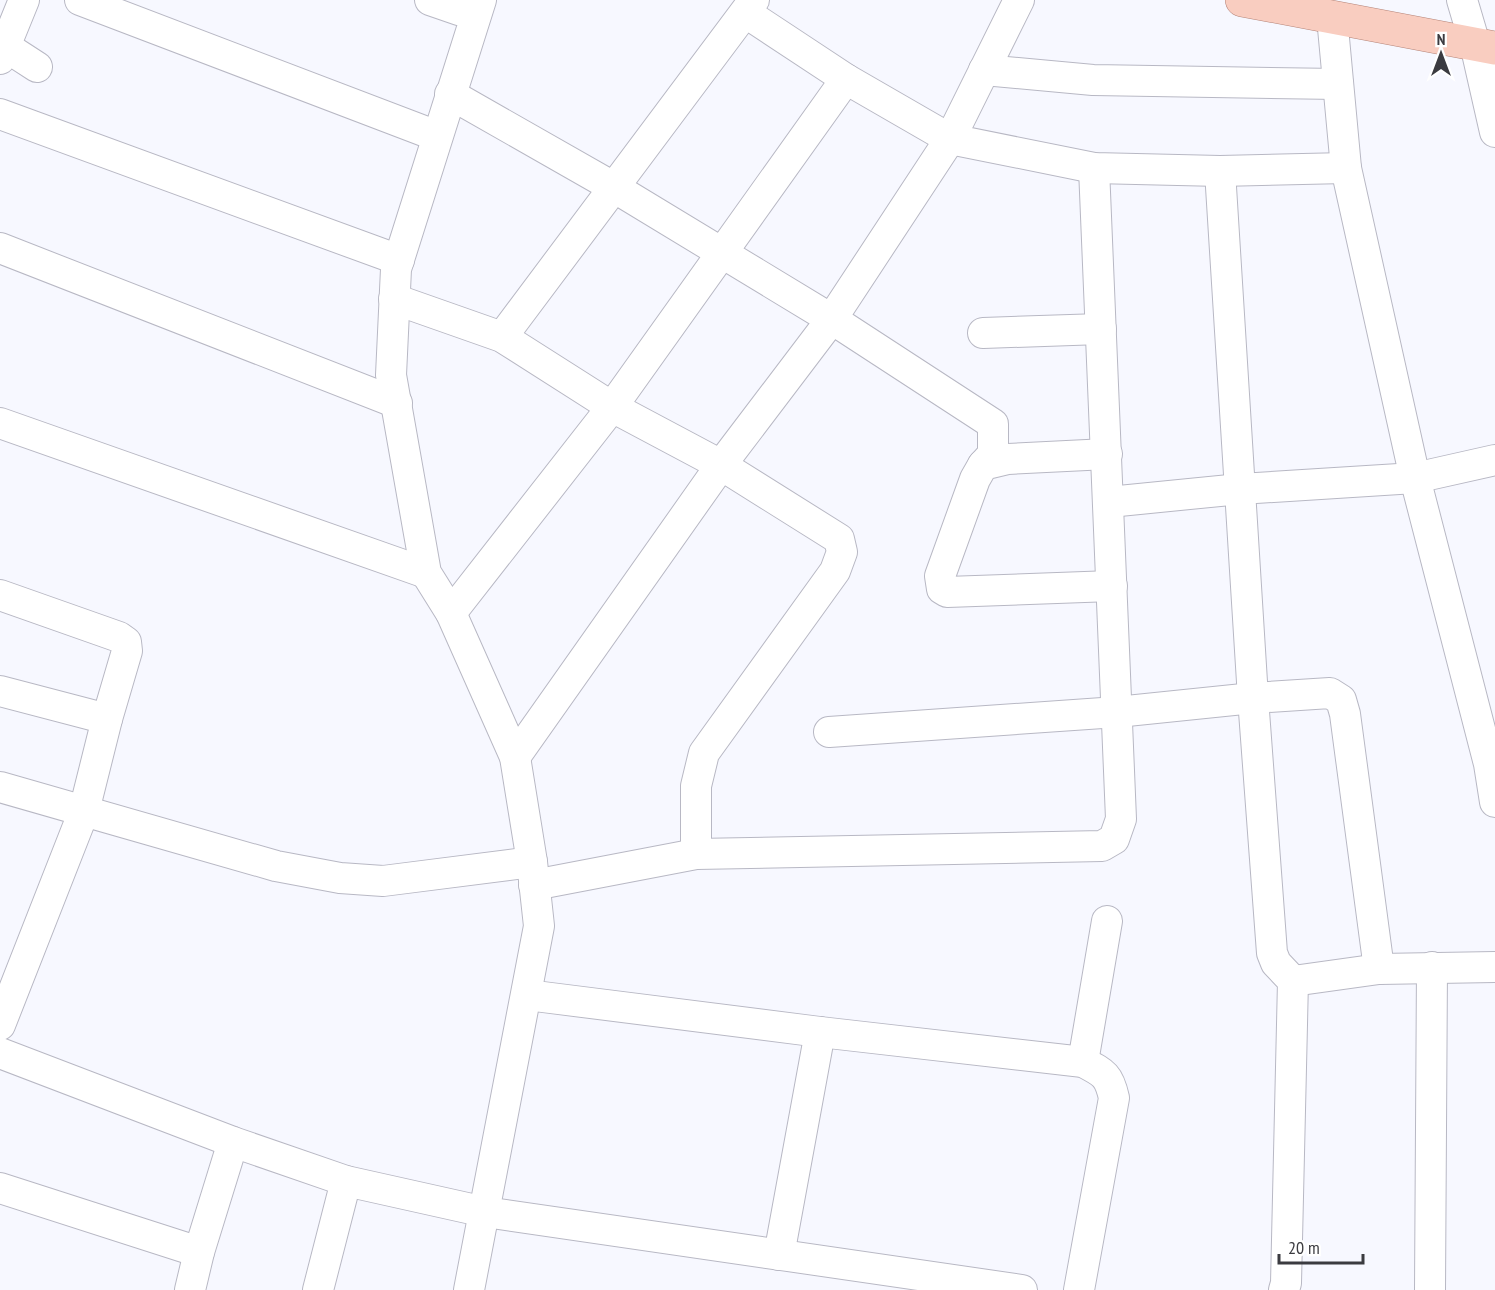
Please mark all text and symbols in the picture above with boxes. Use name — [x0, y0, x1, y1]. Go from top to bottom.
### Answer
north arrow — [1411, 24, 1471, 84]
text: N — [1437, 29, 1445, 49]
scale bar — [1279, 1227, 1363, 1265]
text: 20 m — [1288, 1236, 1320, 1259]

